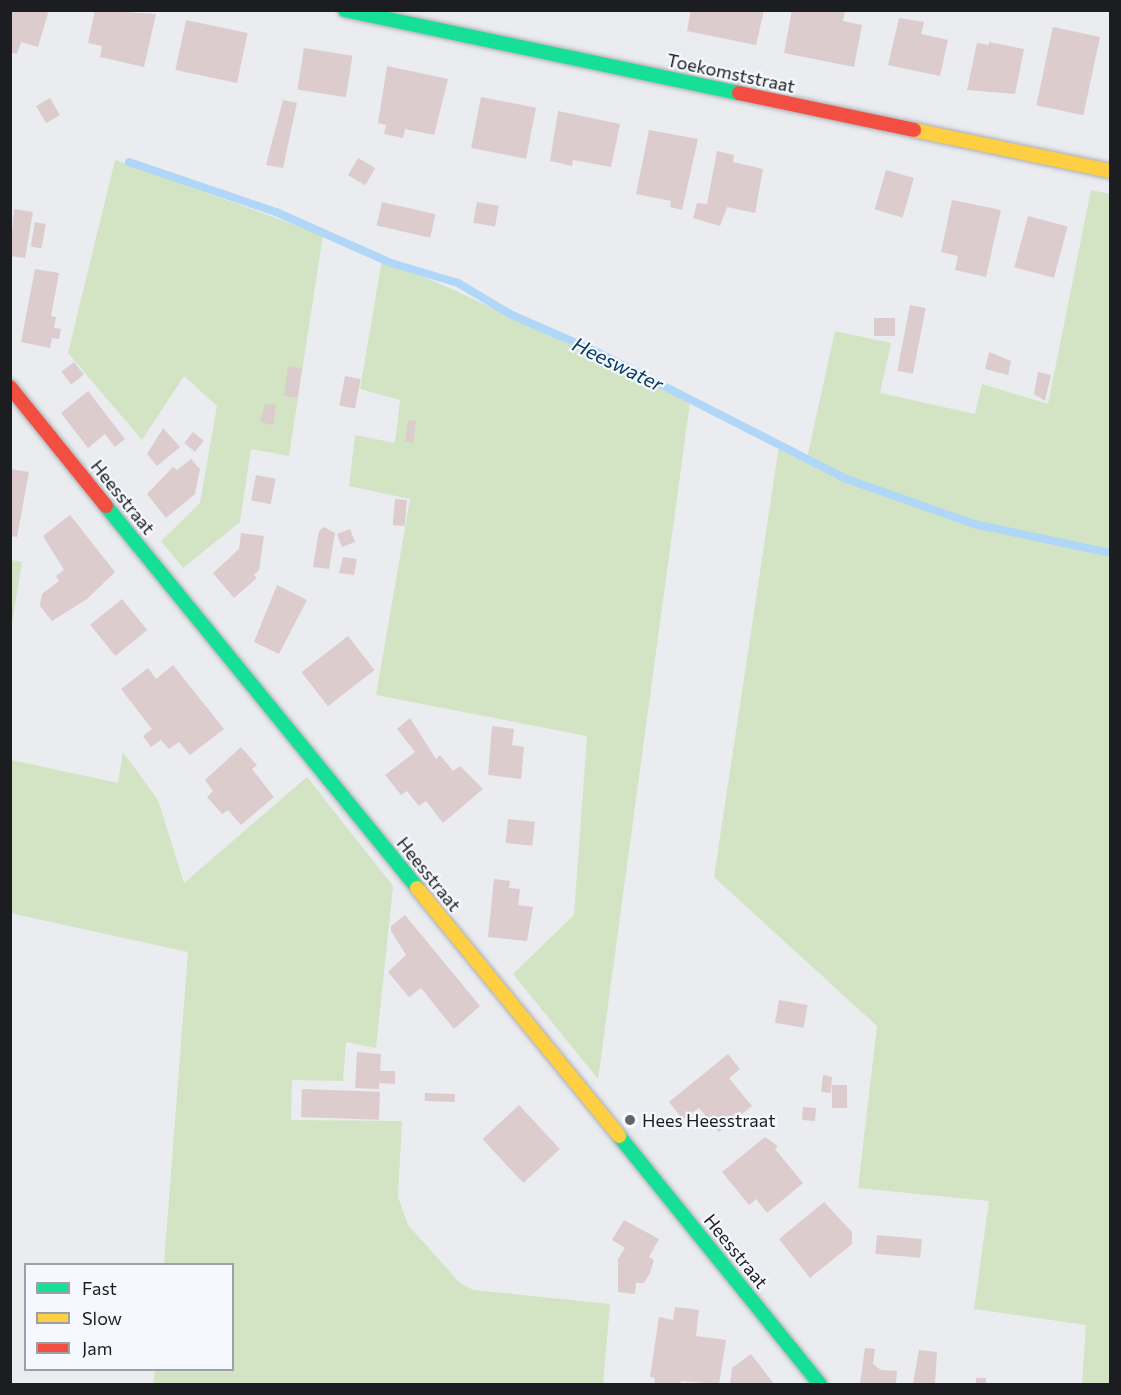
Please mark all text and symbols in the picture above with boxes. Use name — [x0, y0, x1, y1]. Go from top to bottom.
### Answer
street label: Toekomststraat — [665, 49, 797, 97]
water label: Heeswater — [569, 332, 667, 396]
street label: Heesstraat — [86, 455, 160, 539]
street label: Heesstraat — [392, 832, 466, 916]
place label: Hees Heesstraat — [642, 1109, 776, 1131]
marker: Hees Heesstraat — [623, 1113, 637, 1127]
street label: Heesstraat — [699, 1209, 773, 1293]
legend — [24, 1263, 234, 1371]
text: Fast — [82, 1277, 117, 1299]
text: Slow — [82, 1307, 122, 1329]
text: Jam — [82, 1337, 112, 1359]

